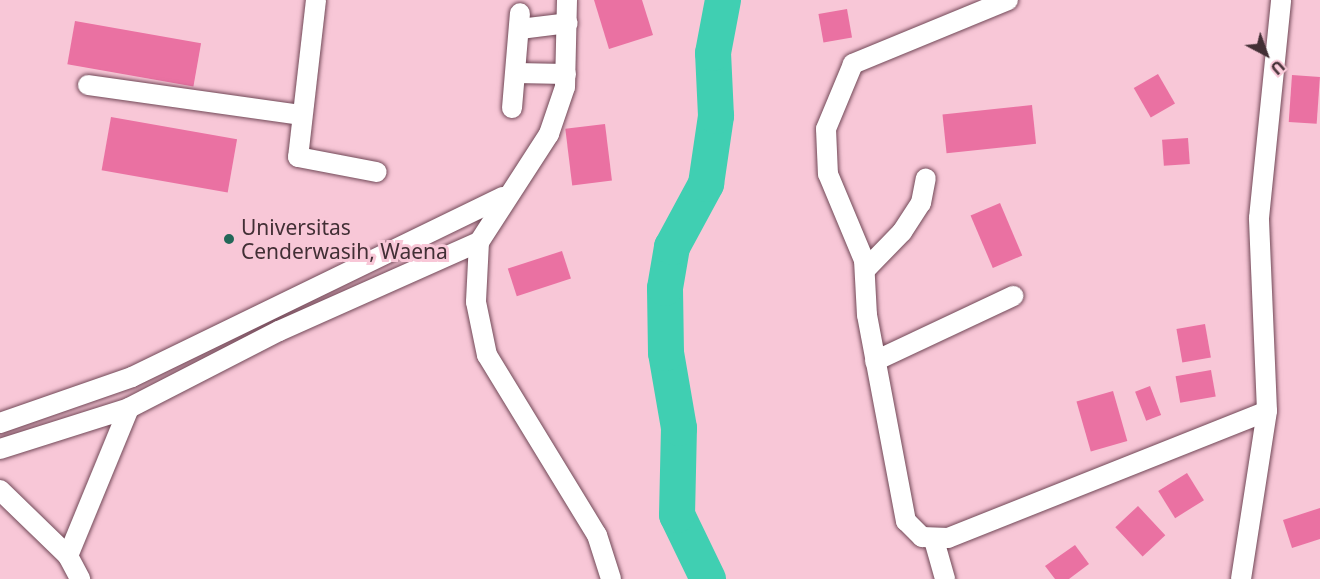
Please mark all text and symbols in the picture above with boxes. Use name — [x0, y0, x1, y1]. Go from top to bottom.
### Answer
north arrow — [1236, 24, 1296, 84]
text: U — [1266, 55, 1290, 80]
place label: Universitas Cenderwasih, Waena — [241, 214, 448, 264]
marker: Universitas Cenderwasih, Waena — [222, 232, 236, 246]

